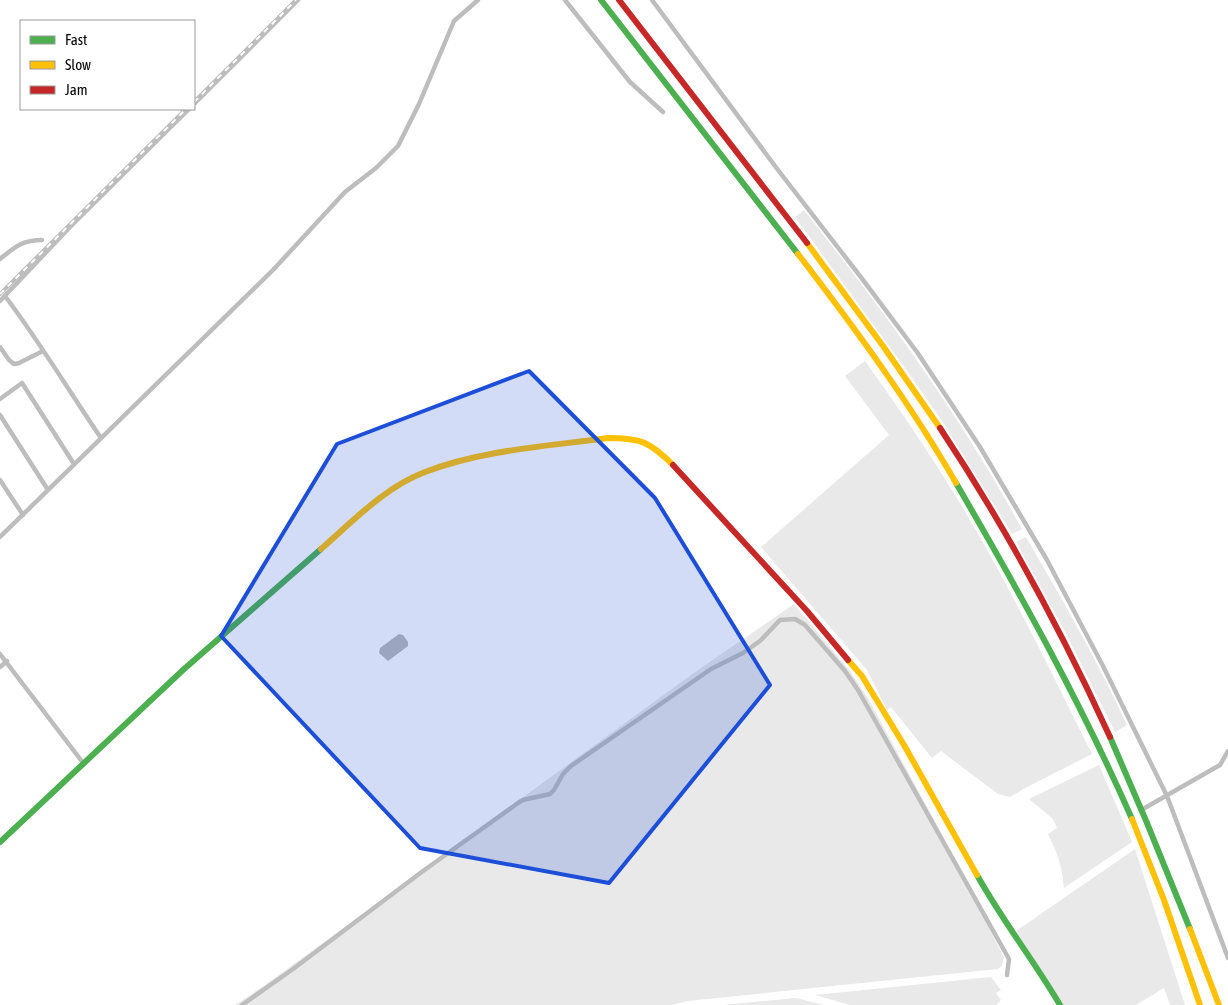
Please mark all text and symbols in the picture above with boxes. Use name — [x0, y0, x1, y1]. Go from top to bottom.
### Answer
legend — [20, 20, 195, 110]
text: Fast — [65, 31, 87, 48]
text: Slow — [65, 56, 91, 73]
text: Jam — [65, 81, 88, 98]

